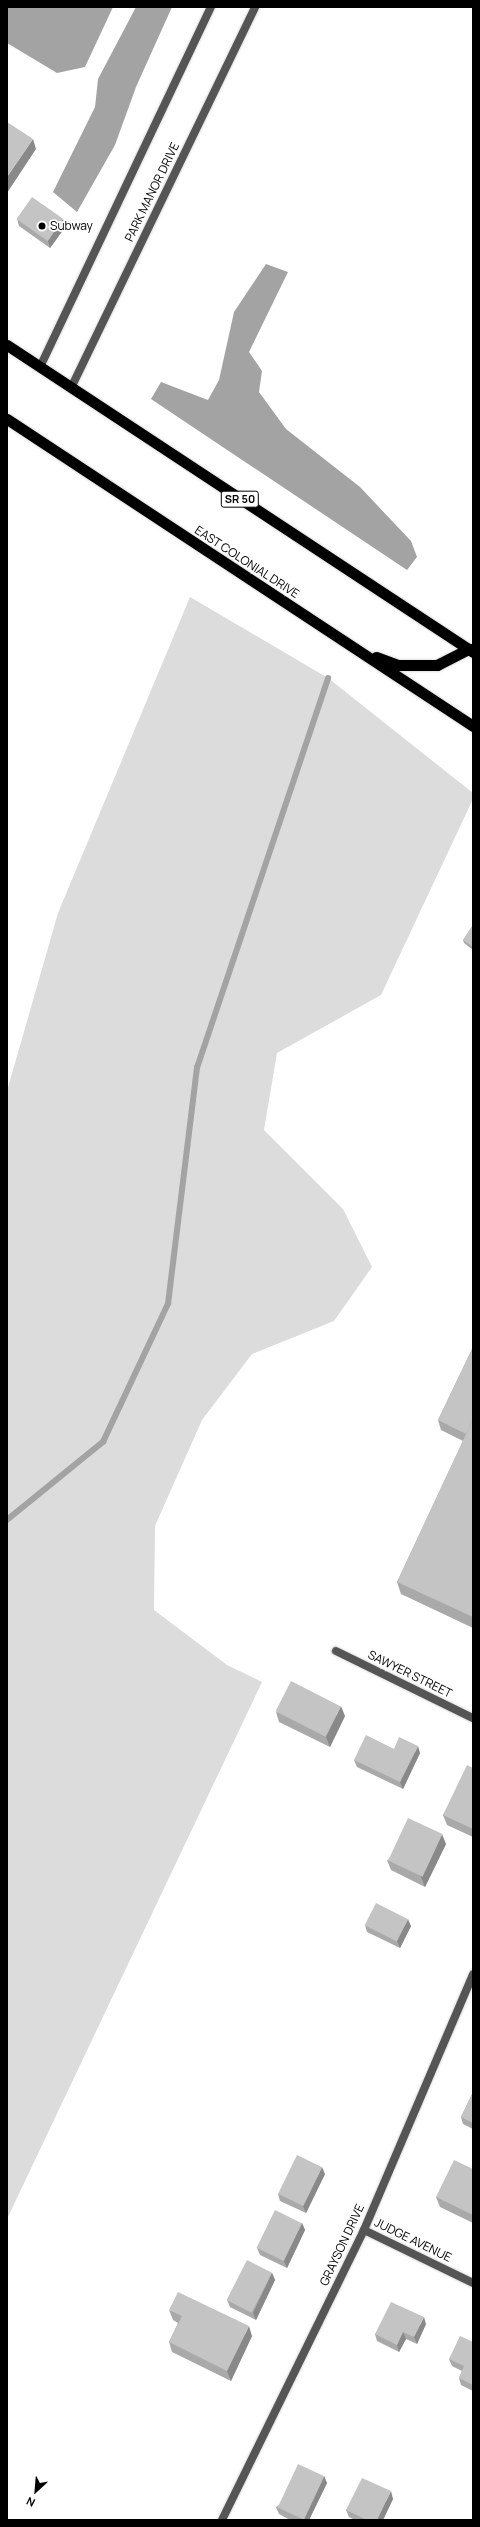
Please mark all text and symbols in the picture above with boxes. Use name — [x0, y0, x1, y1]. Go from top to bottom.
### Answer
street label: PARK MANOR DRIVE — [122, 140, 182, 244]
place label: Subway — [50, 219, 93, 233]
marker: Subway — [37, 221, 47, 231]
road number: SR 50 — [220, 490, 260, 508]
street label: EAST COLONIAL DRIVE — [192, 523, 302, 601]
street label: SAWYER STREET — [366, 1647, 454, 1701]
street label: GRAYSON DRIVE — [317, 2202, 367, 2288]
street label: JUDGE AVENUE — [372, 2215, 454, 2265]
north arrow — [16, 2471, 56, 2511]
text: N — [24, 2494, 37, 2511]

